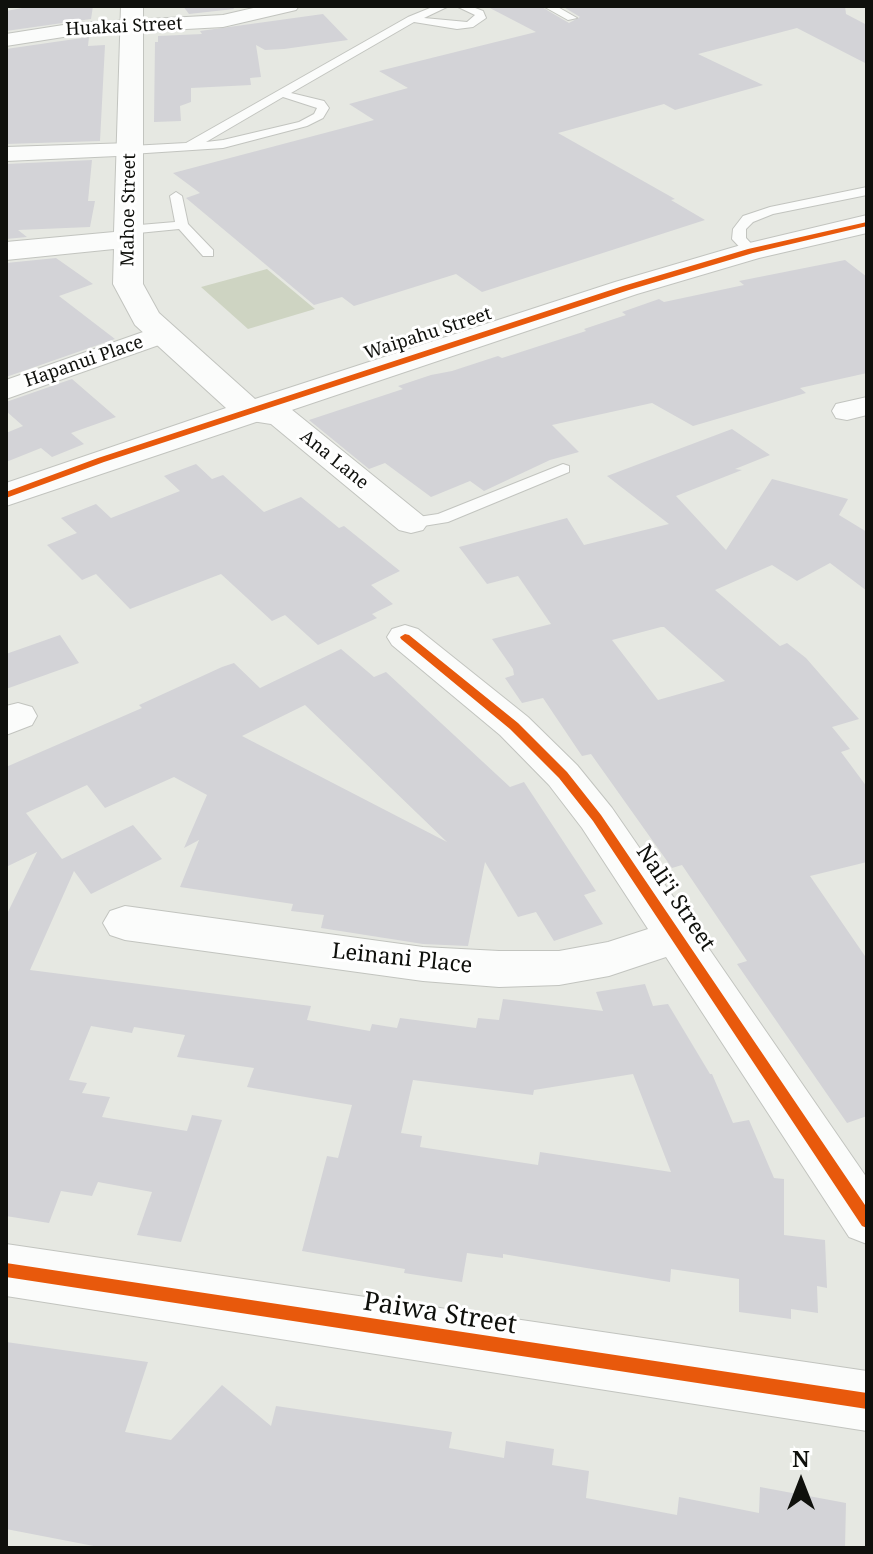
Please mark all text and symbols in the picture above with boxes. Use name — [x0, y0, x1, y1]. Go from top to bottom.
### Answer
street label: Huakai Street — [65, 13, 183, 41]
street label: Mahoe Street — [117, 153, 141, 267]
street label: Waipahu Street — [362, 303, 494, 365]
street label: Hapanui Place — [22, 332, 146, 392]
street label: Ana Lane — [295, 426, 373, 494]
street label: Nali'i Street — [630, 840, 720, 956]
street label: Leinani Place — [330, 938, 474, 980]
street label: Paiwa Street — [361, 1286, 519, 1342]
north arrow — [761, 1442, 841, 1522]
text: N — [792, 1443, 810, 1473]

